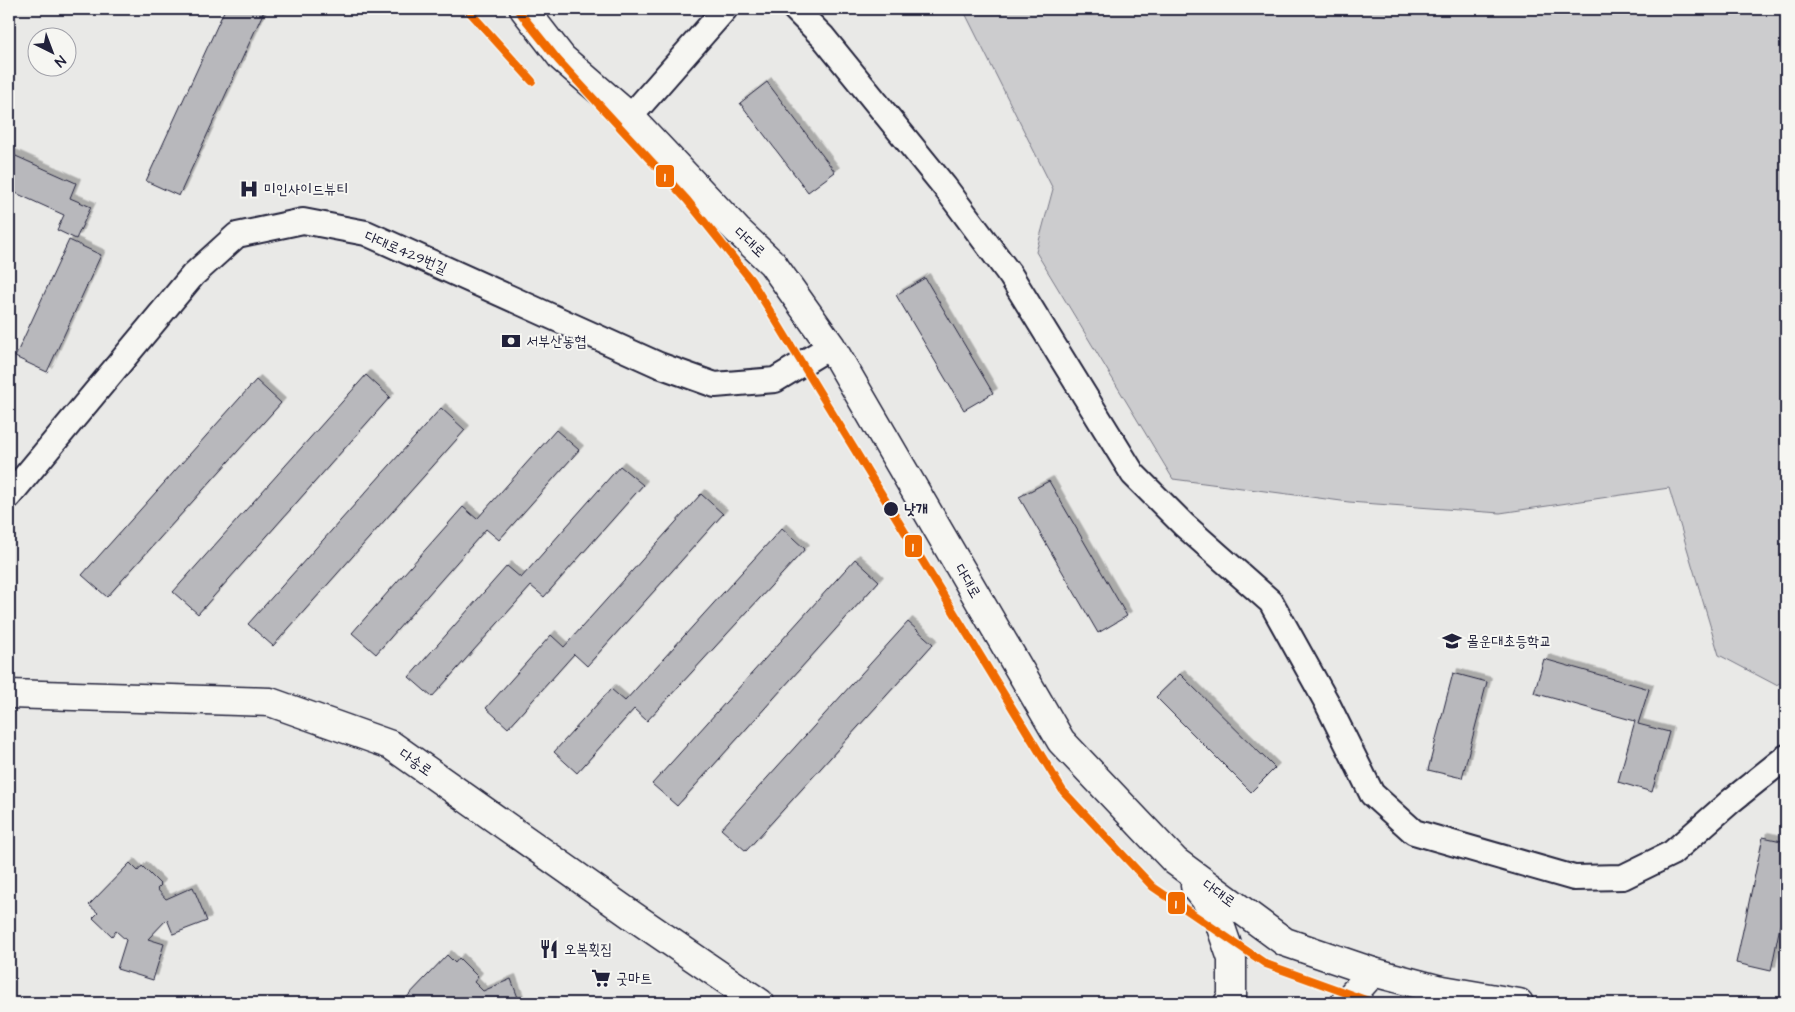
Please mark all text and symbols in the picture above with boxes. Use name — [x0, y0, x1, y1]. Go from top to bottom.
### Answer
north arrow — [28, 28, 78, 78]
text: N — [50, 51, 70, 71]
line badge: 1 — [655, 164, 675, 188]
text: 1 — [664, 167, 666, 187]
hospital icon: 미인사이드뷰티 — [238, 178, 260, 200]
place label: 미인사이드뷰티 — [264, 179, 349, 200]
street label: 다대로 — [729, 222, 770, 262]
street label: 다대로429번길 — [361, 226, 450, 279]
bank icon: 서부산농협 — [500, 330, 522, 352]
place label: 서부산농협 — [526, 331, 586, 352]
place label: 낫개 — [904, 499, 928, 520]
marker: 낫개 — [882, 500, 900, 518]
line badge: 1 — [904, 534, 923, 558]
text: 1 — [912, 537, 914, 557]
street label: 다대로 — [949, 560, 986, 602]
school or university icon: 몰운대초등학교 — [1441, 630, 1463, 652]
place label: 몰운대초등학교 — [1467, 631, 1552, 652]
street label: 다송로 — [395, 743, 437, 781]
street label: 다대로 — [1198, 874, 1240, 913]
line badge: 1 — [1167, 891, 1186, 915]
text: 1 — [1175, 894, 1177, 914]
restaurant icon: 오복횟집 — [538, 938, 560, 960]
place label: 오복횟집 — [564, 939, 612, 960]
supermarket icon: 굿마트 — [590, 967, 612, 989]
place label: 굿마트 — [616, 968, 652, 989]

